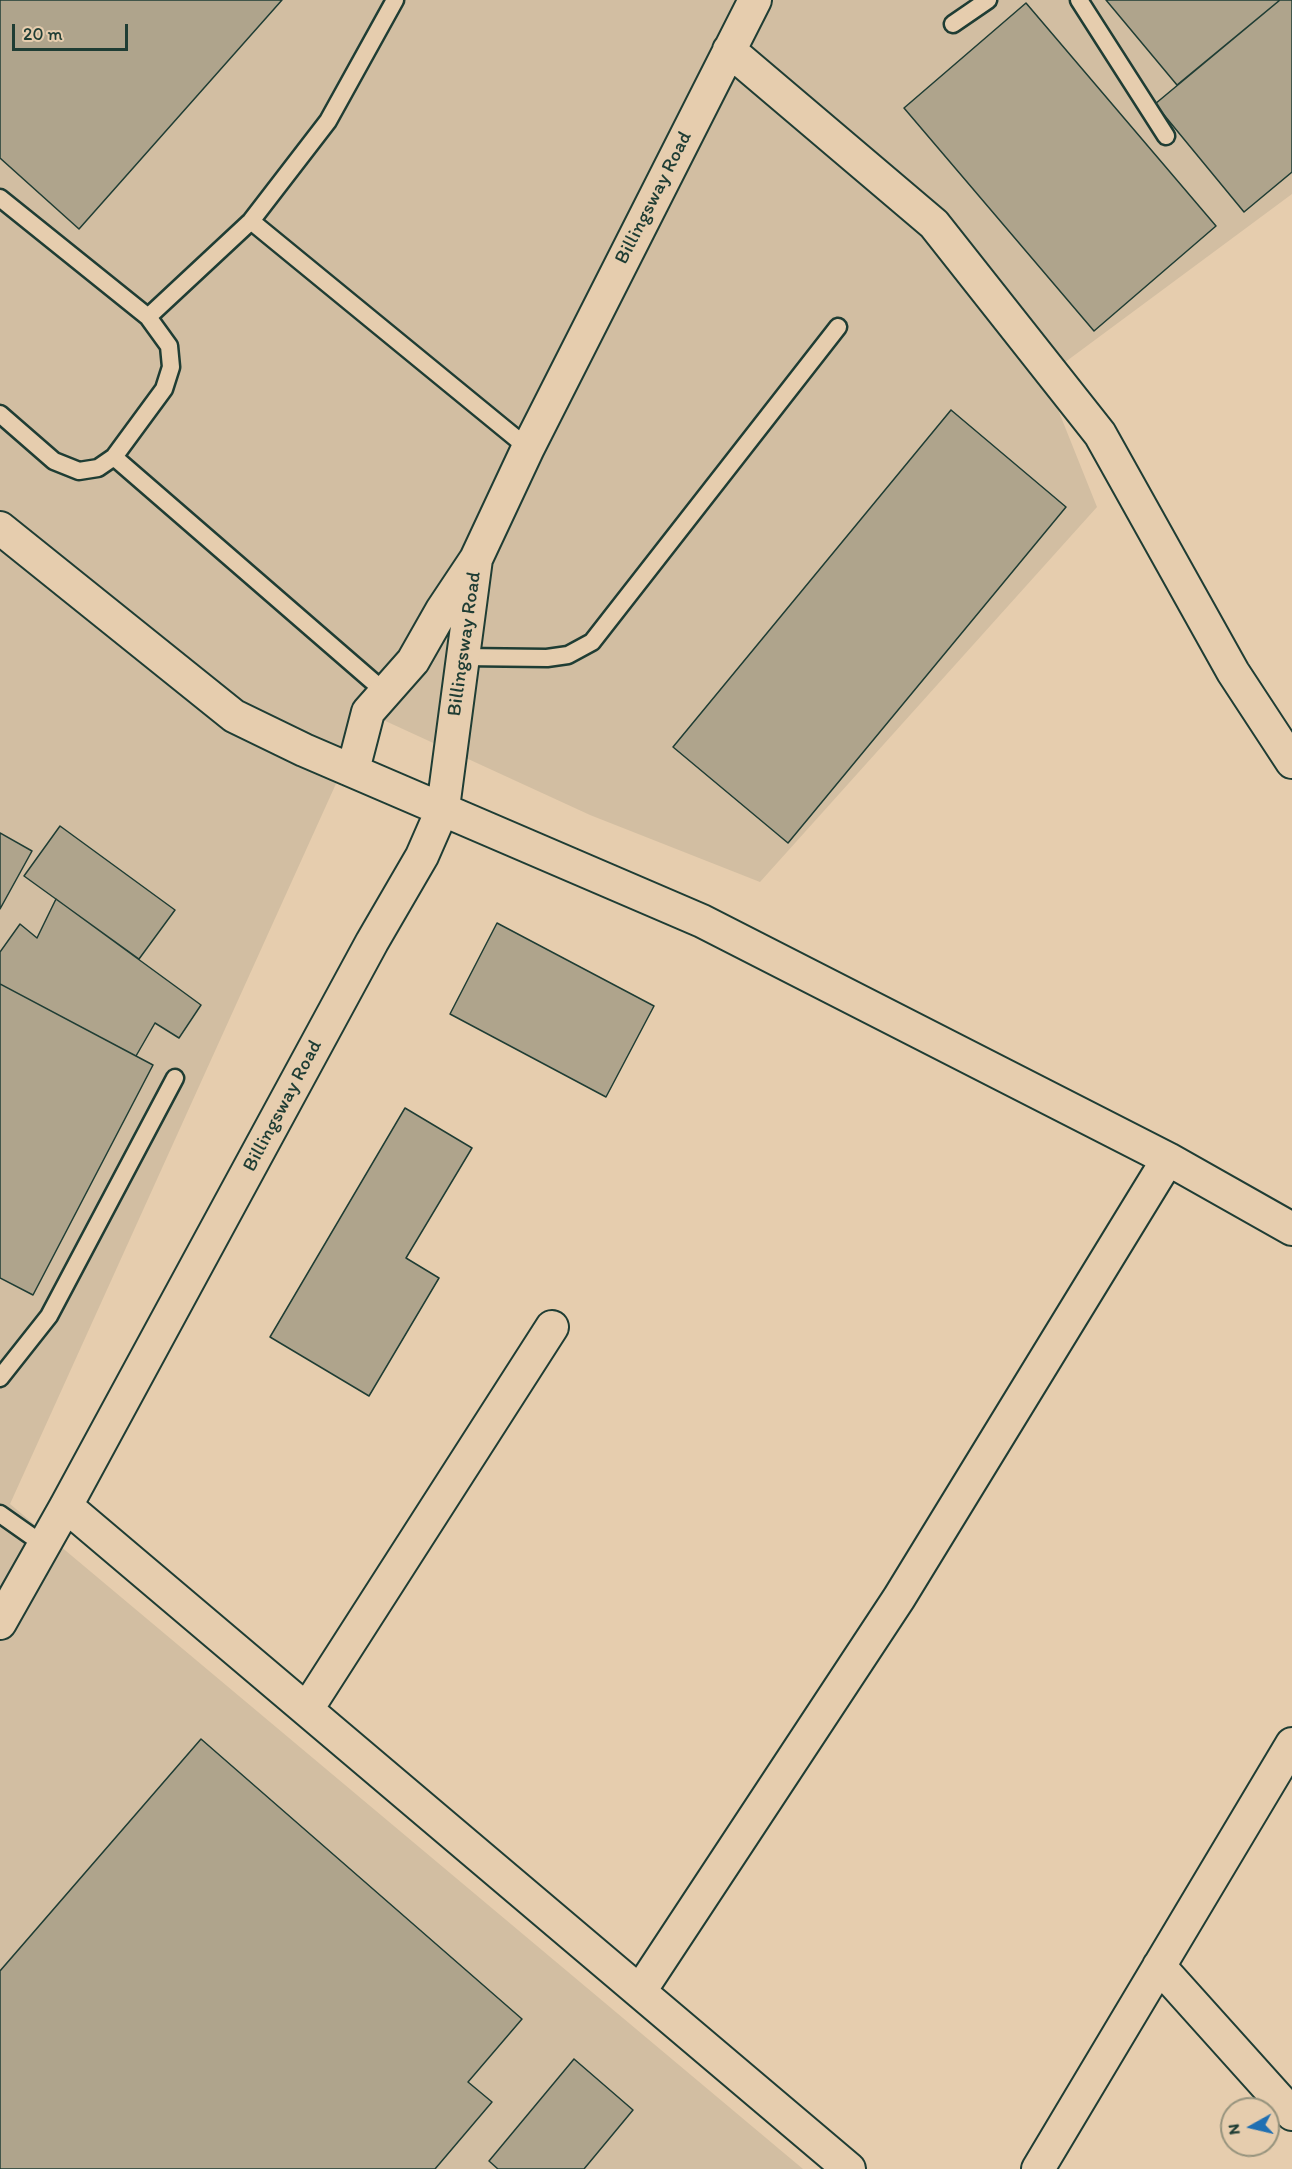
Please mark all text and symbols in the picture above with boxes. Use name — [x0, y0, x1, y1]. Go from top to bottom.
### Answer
scale bar — [15, 12, 130, 50]
text: 20 m — [23, 23, 63, 45]
street label: Billingsway Road — [610, 128, 698, 268]
street label: Billingsway Road — [443, 570, 487, 718]
street label: Billingsway Road — [238, 1036, 328, 1176]
north arrow — [1220, 2097, 1280, 2157]
text: N — [1224, 2123, 1244, 2136]

